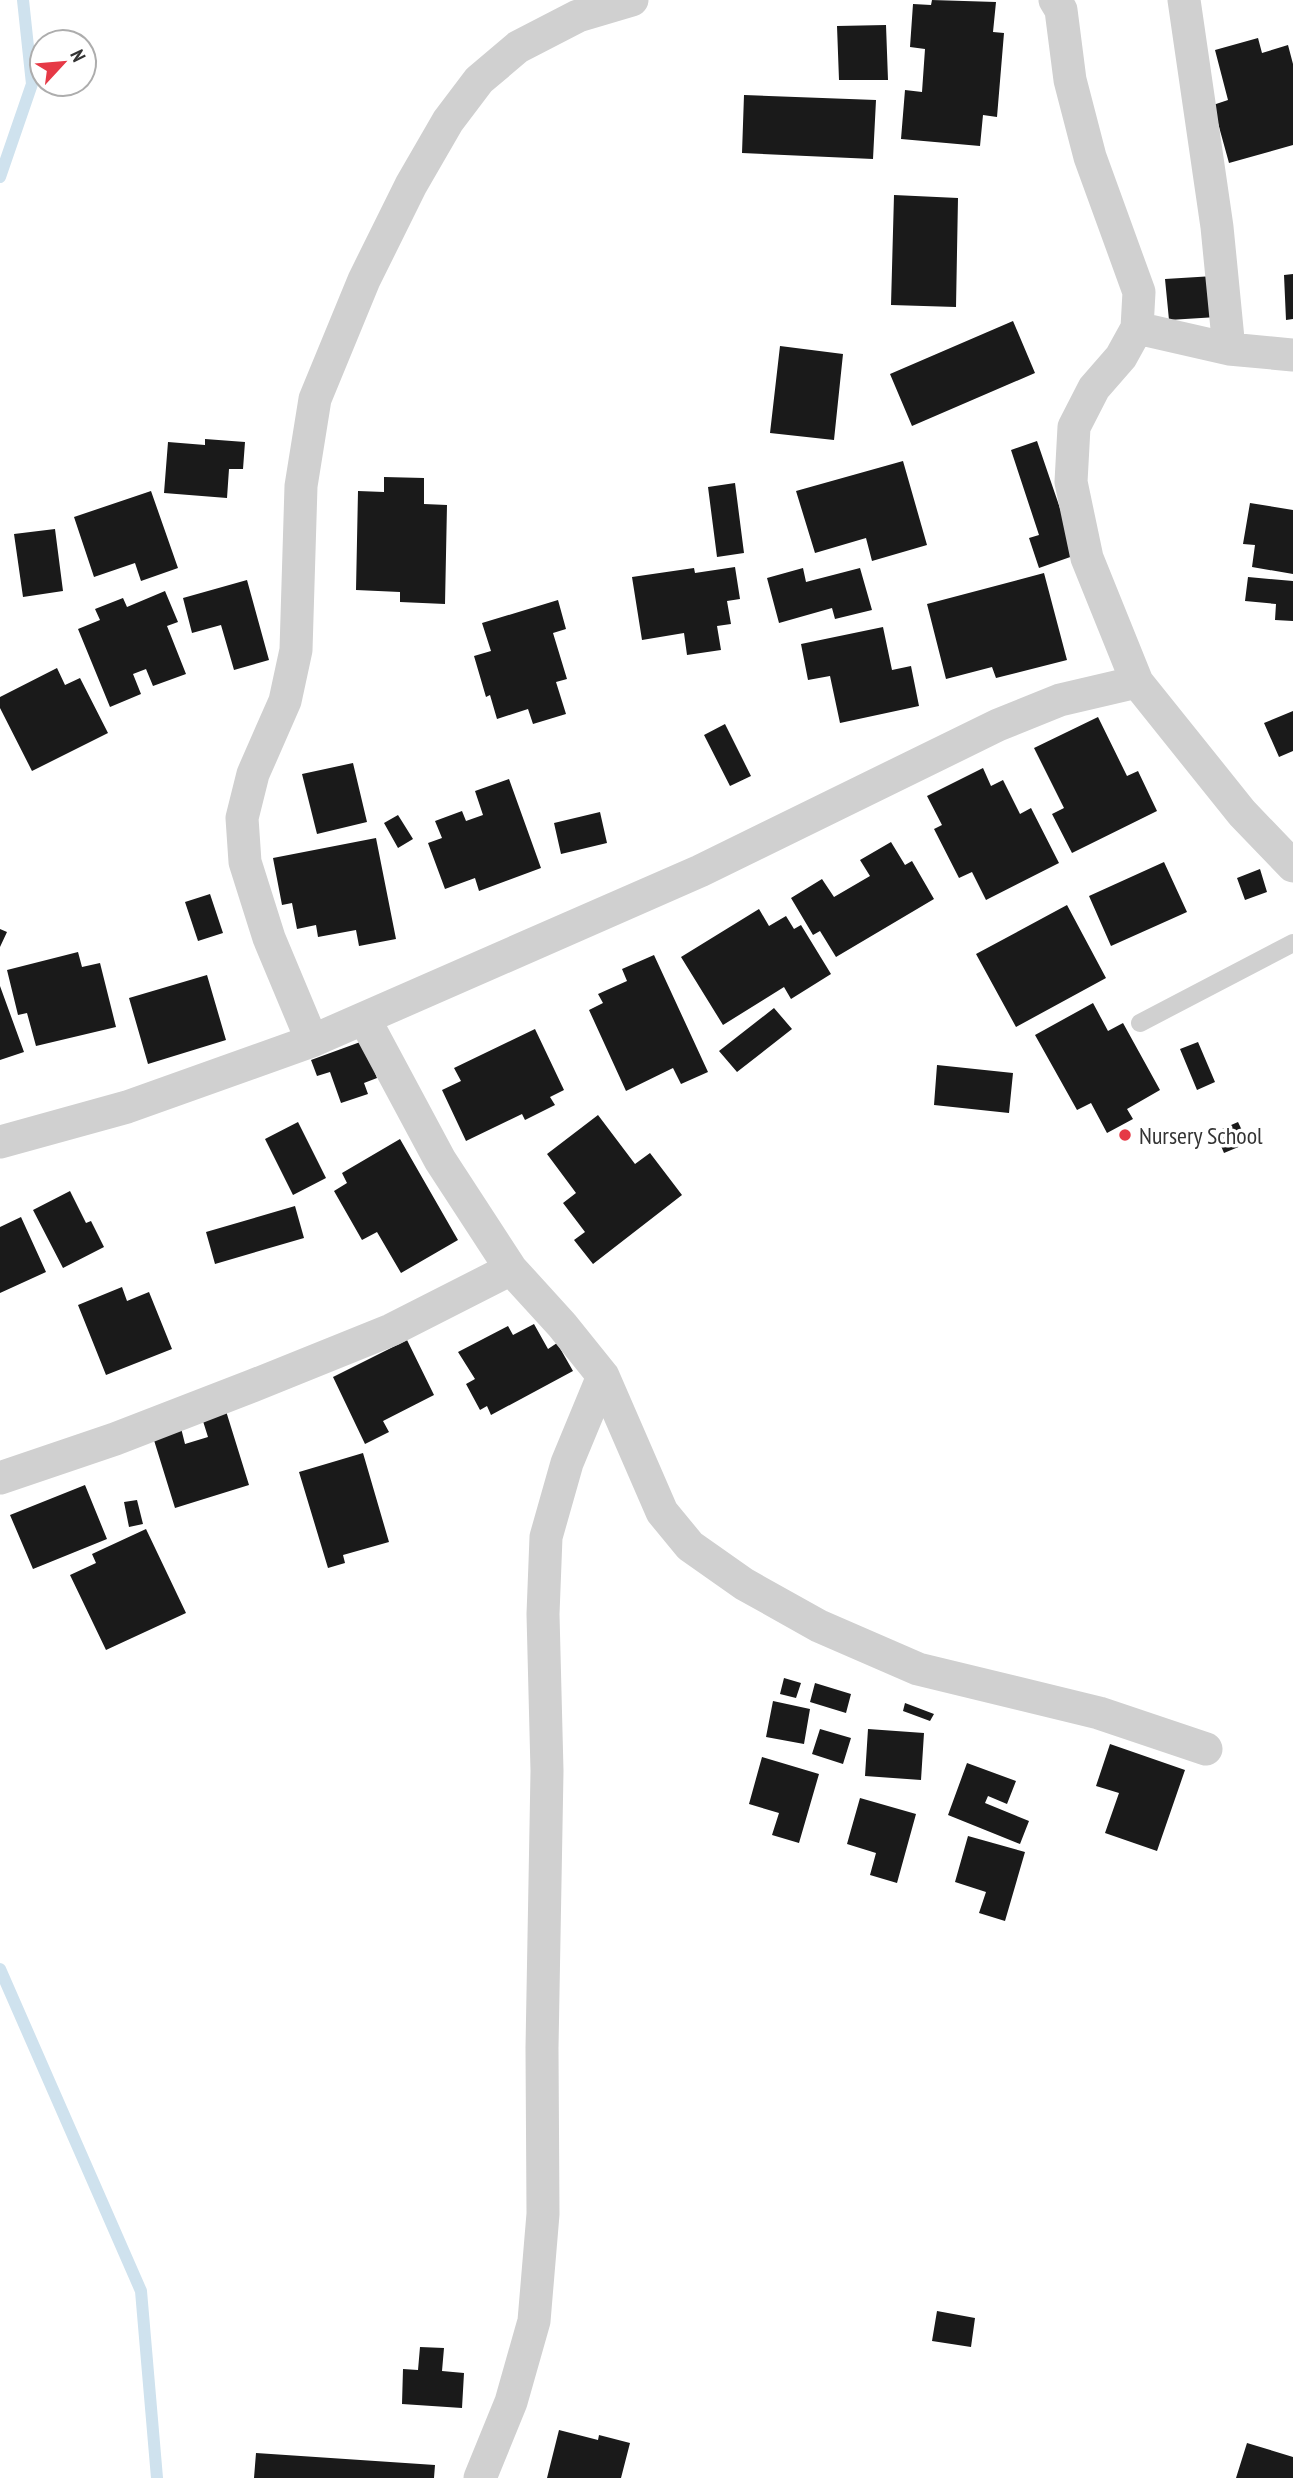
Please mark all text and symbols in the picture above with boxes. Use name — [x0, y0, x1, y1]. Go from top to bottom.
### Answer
north arrow — [28, 28, 98, 98]
text: N — [65, 46, 91, 65]
place label: Nursery School — [1139, 1120, 1263, 1151]
marker: Nursery School — [1117, 1127, 1133, 1143]

